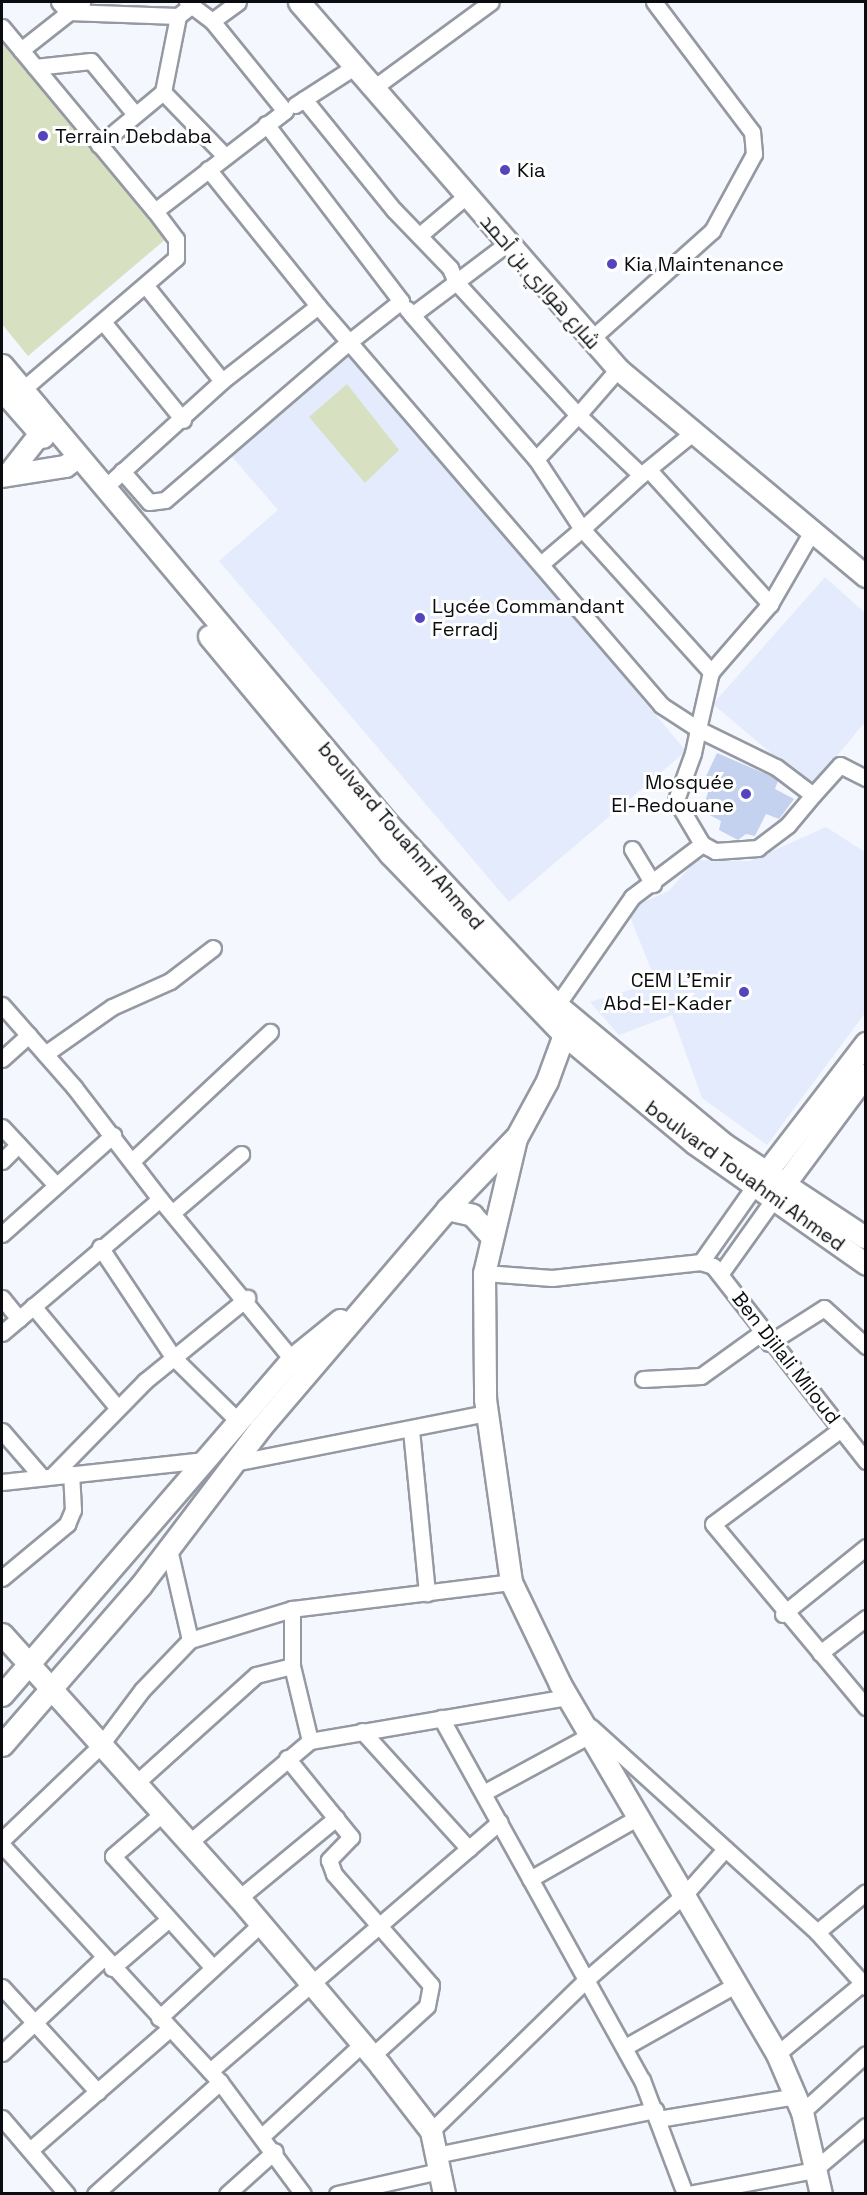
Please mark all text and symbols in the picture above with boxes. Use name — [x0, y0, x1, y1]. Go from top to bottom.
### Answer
place label: Terrain Debdaba — [55, 124, 212, 148]
marker: Terrain Debdaba — [36, 129, 50, 143]
place label: Kia — [517, 158, 546, 182]
marker: Kia — [498, 163, 512, 177]
street label: شارع هواري بن أحمد — [475, 210, 605, 354]
place label: Kia Maintenance — [624, 252, 784, 276]
marker: Kia Maintenance — [605, 257, 619, 271]
place label: Lycée Commandant Ferradj — [432, 594, 625, 641]
marker: Lycée Commandant Ferradj — [413, 611, 427, 625]
street label: boulvard Touahmi Ahmed — [313, 737, 489, 935]
place label: Mosquée El-Redouane — [611, 771, 734, 818]
marker: Mosquée El-Redouane — [739, 787, 753, 801]
place label: CEM L'Emir Abd-El-Kader — [604, 969, 732, 1016]
marker: CEM L'Emir Abd-El-Kader — [737, 985, 751, 999]
street label: boulvard Touahmi Ahmed — [640, 1095, 850, 1257]
street label: Ben Djilali Miloud — [727, 1287, 845, 1429]

